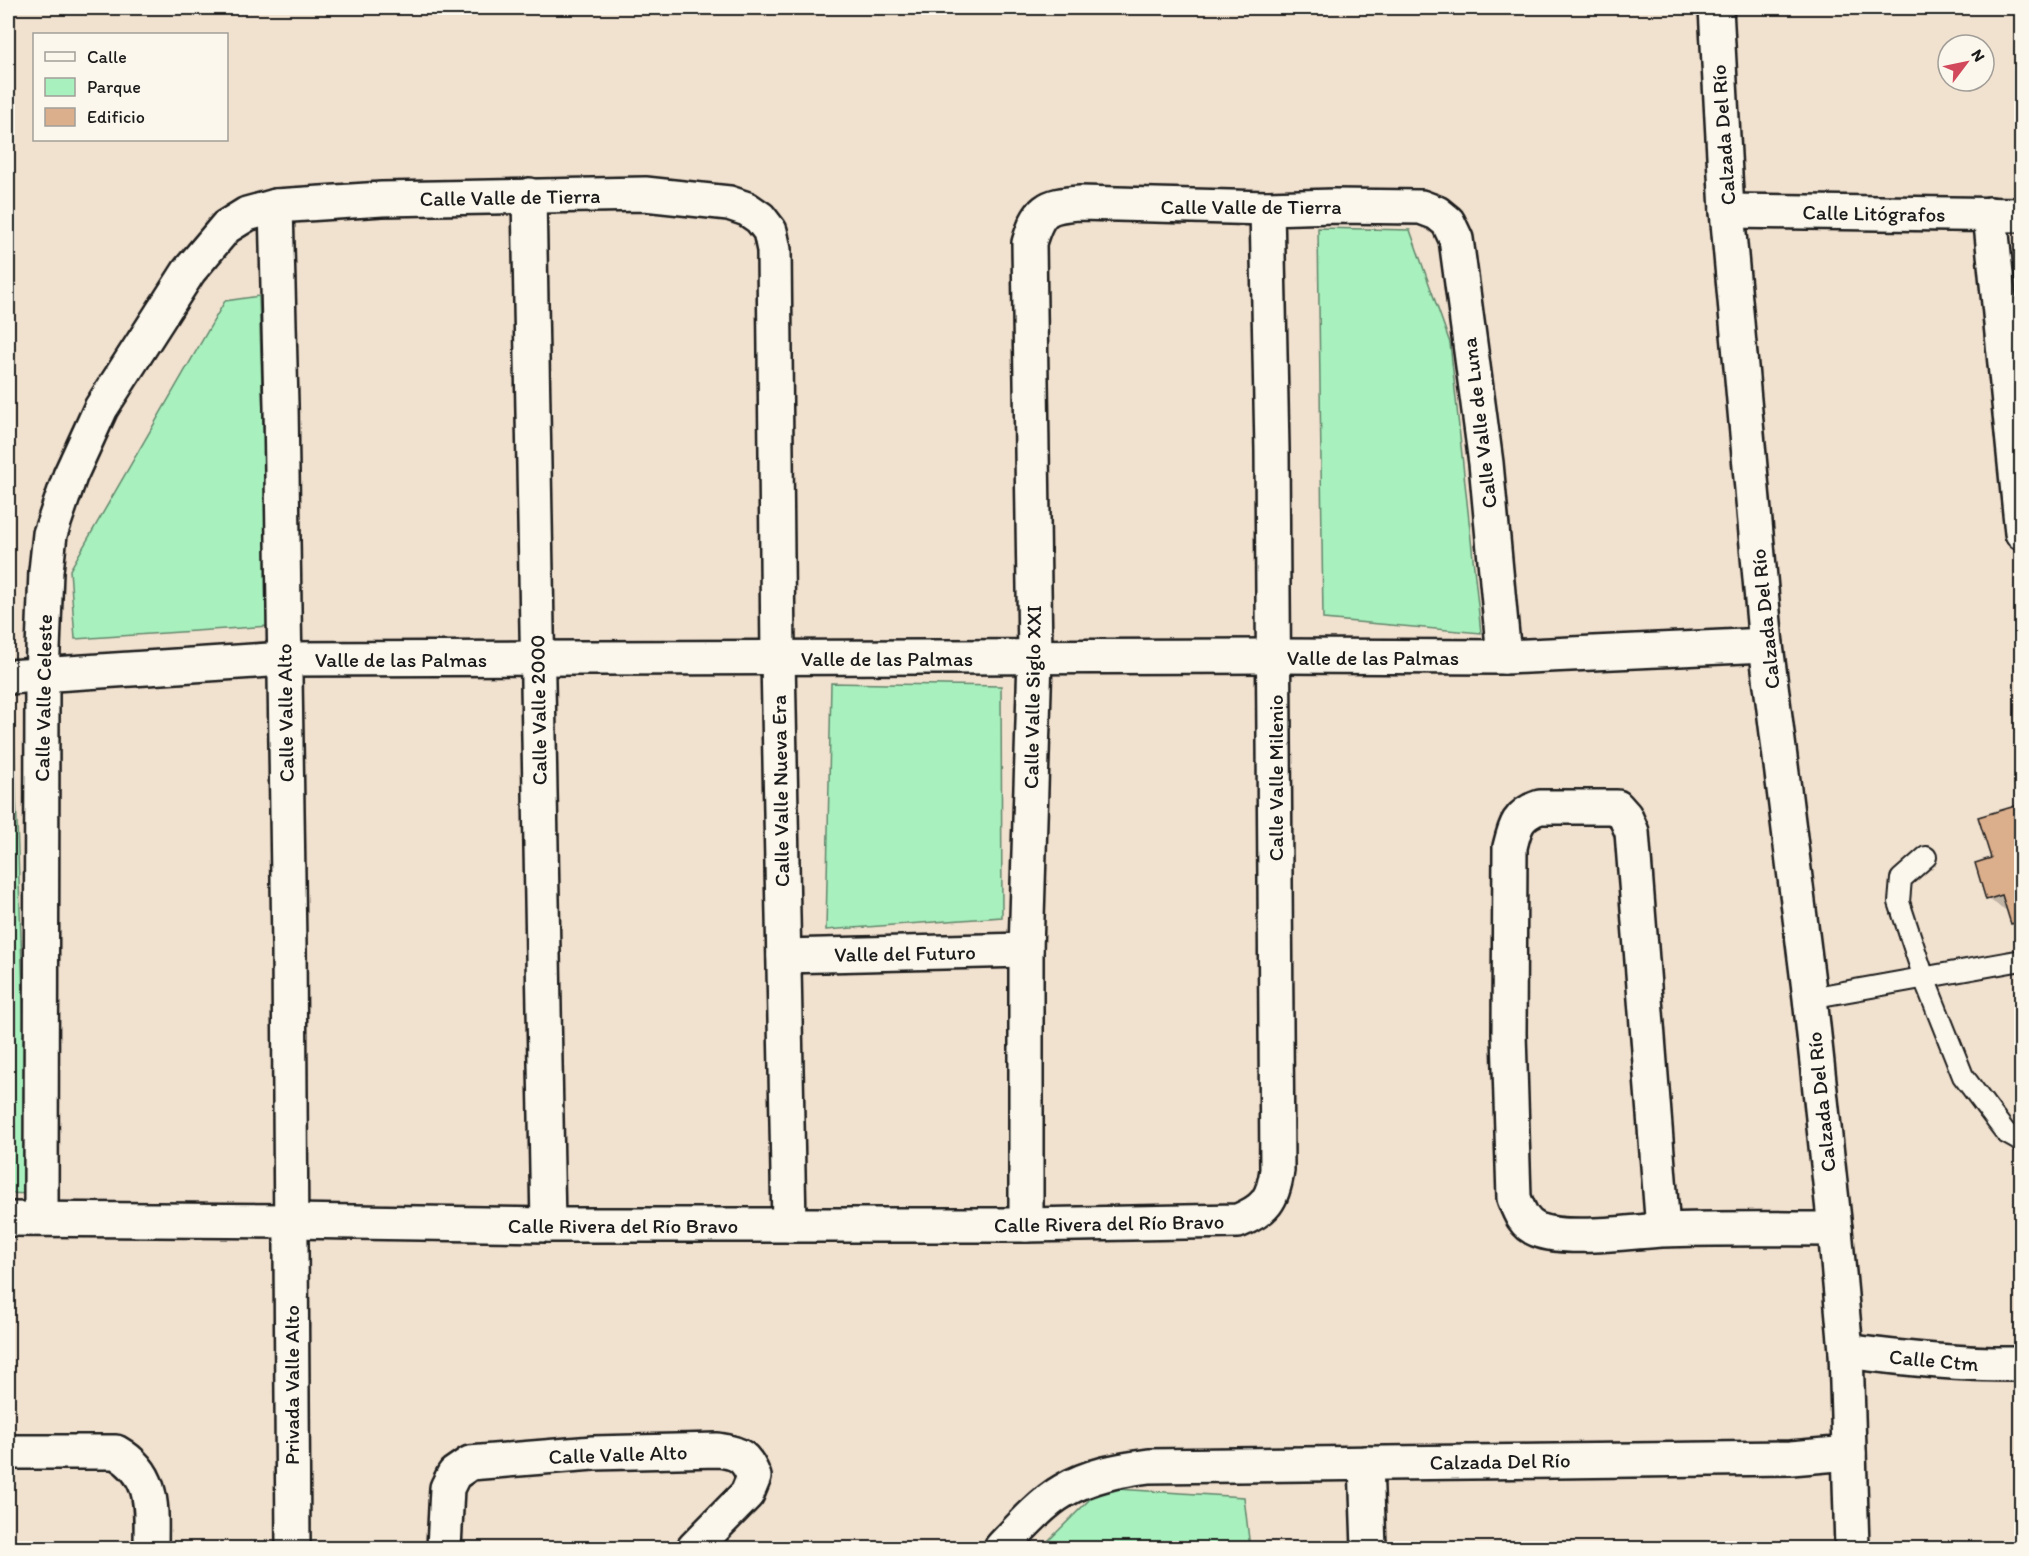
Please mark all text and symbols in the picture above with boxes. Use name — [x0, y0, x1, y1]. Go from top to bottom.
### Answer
legend — [33, 33, 228, 141]
north arrow — [1936, 33, 1996, 93]
text: Calle — [87, 46, 127, 68]
text: N — [1967, 46, 1989, 65]
street label: Calzada Del Río — [1706, 64, 1740, 206]
text: Parque — [87, 76, 141, 98]
text: Edificio — [87, 106, 145, 128]
street label: Calle Valle de Tierra — [419, 183, 601, 211]
street label: Calle Valle de Tierra — [1161, 194, 1342, 219]
street label: Calle Litógrafos — [1802, 199, 1946, 227]
street label: Calle Valle de Luna — [1456, 336, 1502, 510]
street label: Calzada Del Río — [1745, 548, 1785, 690]
street label: Calle Valle Siglo XXI — [1018, 605, 1046, 789]
street label: Calle Valle Celeste — [29, 614, 57, 782]
street label: Calle Valle 2000 — [524, 634, 552, 786]
street label: Calle Valle Alto — [271, 643, 299, 783]
street label: Valle de las Palmas — [1287, 645, 1459, 670]
street label: Valle de las Palmas — [801, 646, 973, 671]
street label: Valle de las Palmas — [315, 647, 487, 672]
street label: Calle Valle Nueva Era — [766, 695, 794, 887]
street label: Calle Valle Milenio — [1263, 695, 1288, 861]
street label: Valle del Futuro — [834, 939, 976, 967]
street label: Calzada Del Río — [1801, 1031, 1841, 1173]
street label: Calle Rivera del Río Bravo — [994, 1208, 1224, 1238]
street label: Calle Rivera del Río Bravo — [508, 1213, 738, 1238]
street label: Privada Valle Alto — [279, 1305, 304, 1465]
street label: Calle Ctm — [1888, 1344, 1980, 1376]
street label: Calle Valle Alto — [548, 1439, 688, 1469]
street label: Calzada Del Río — [1429, 1447, 1571, 1475]

